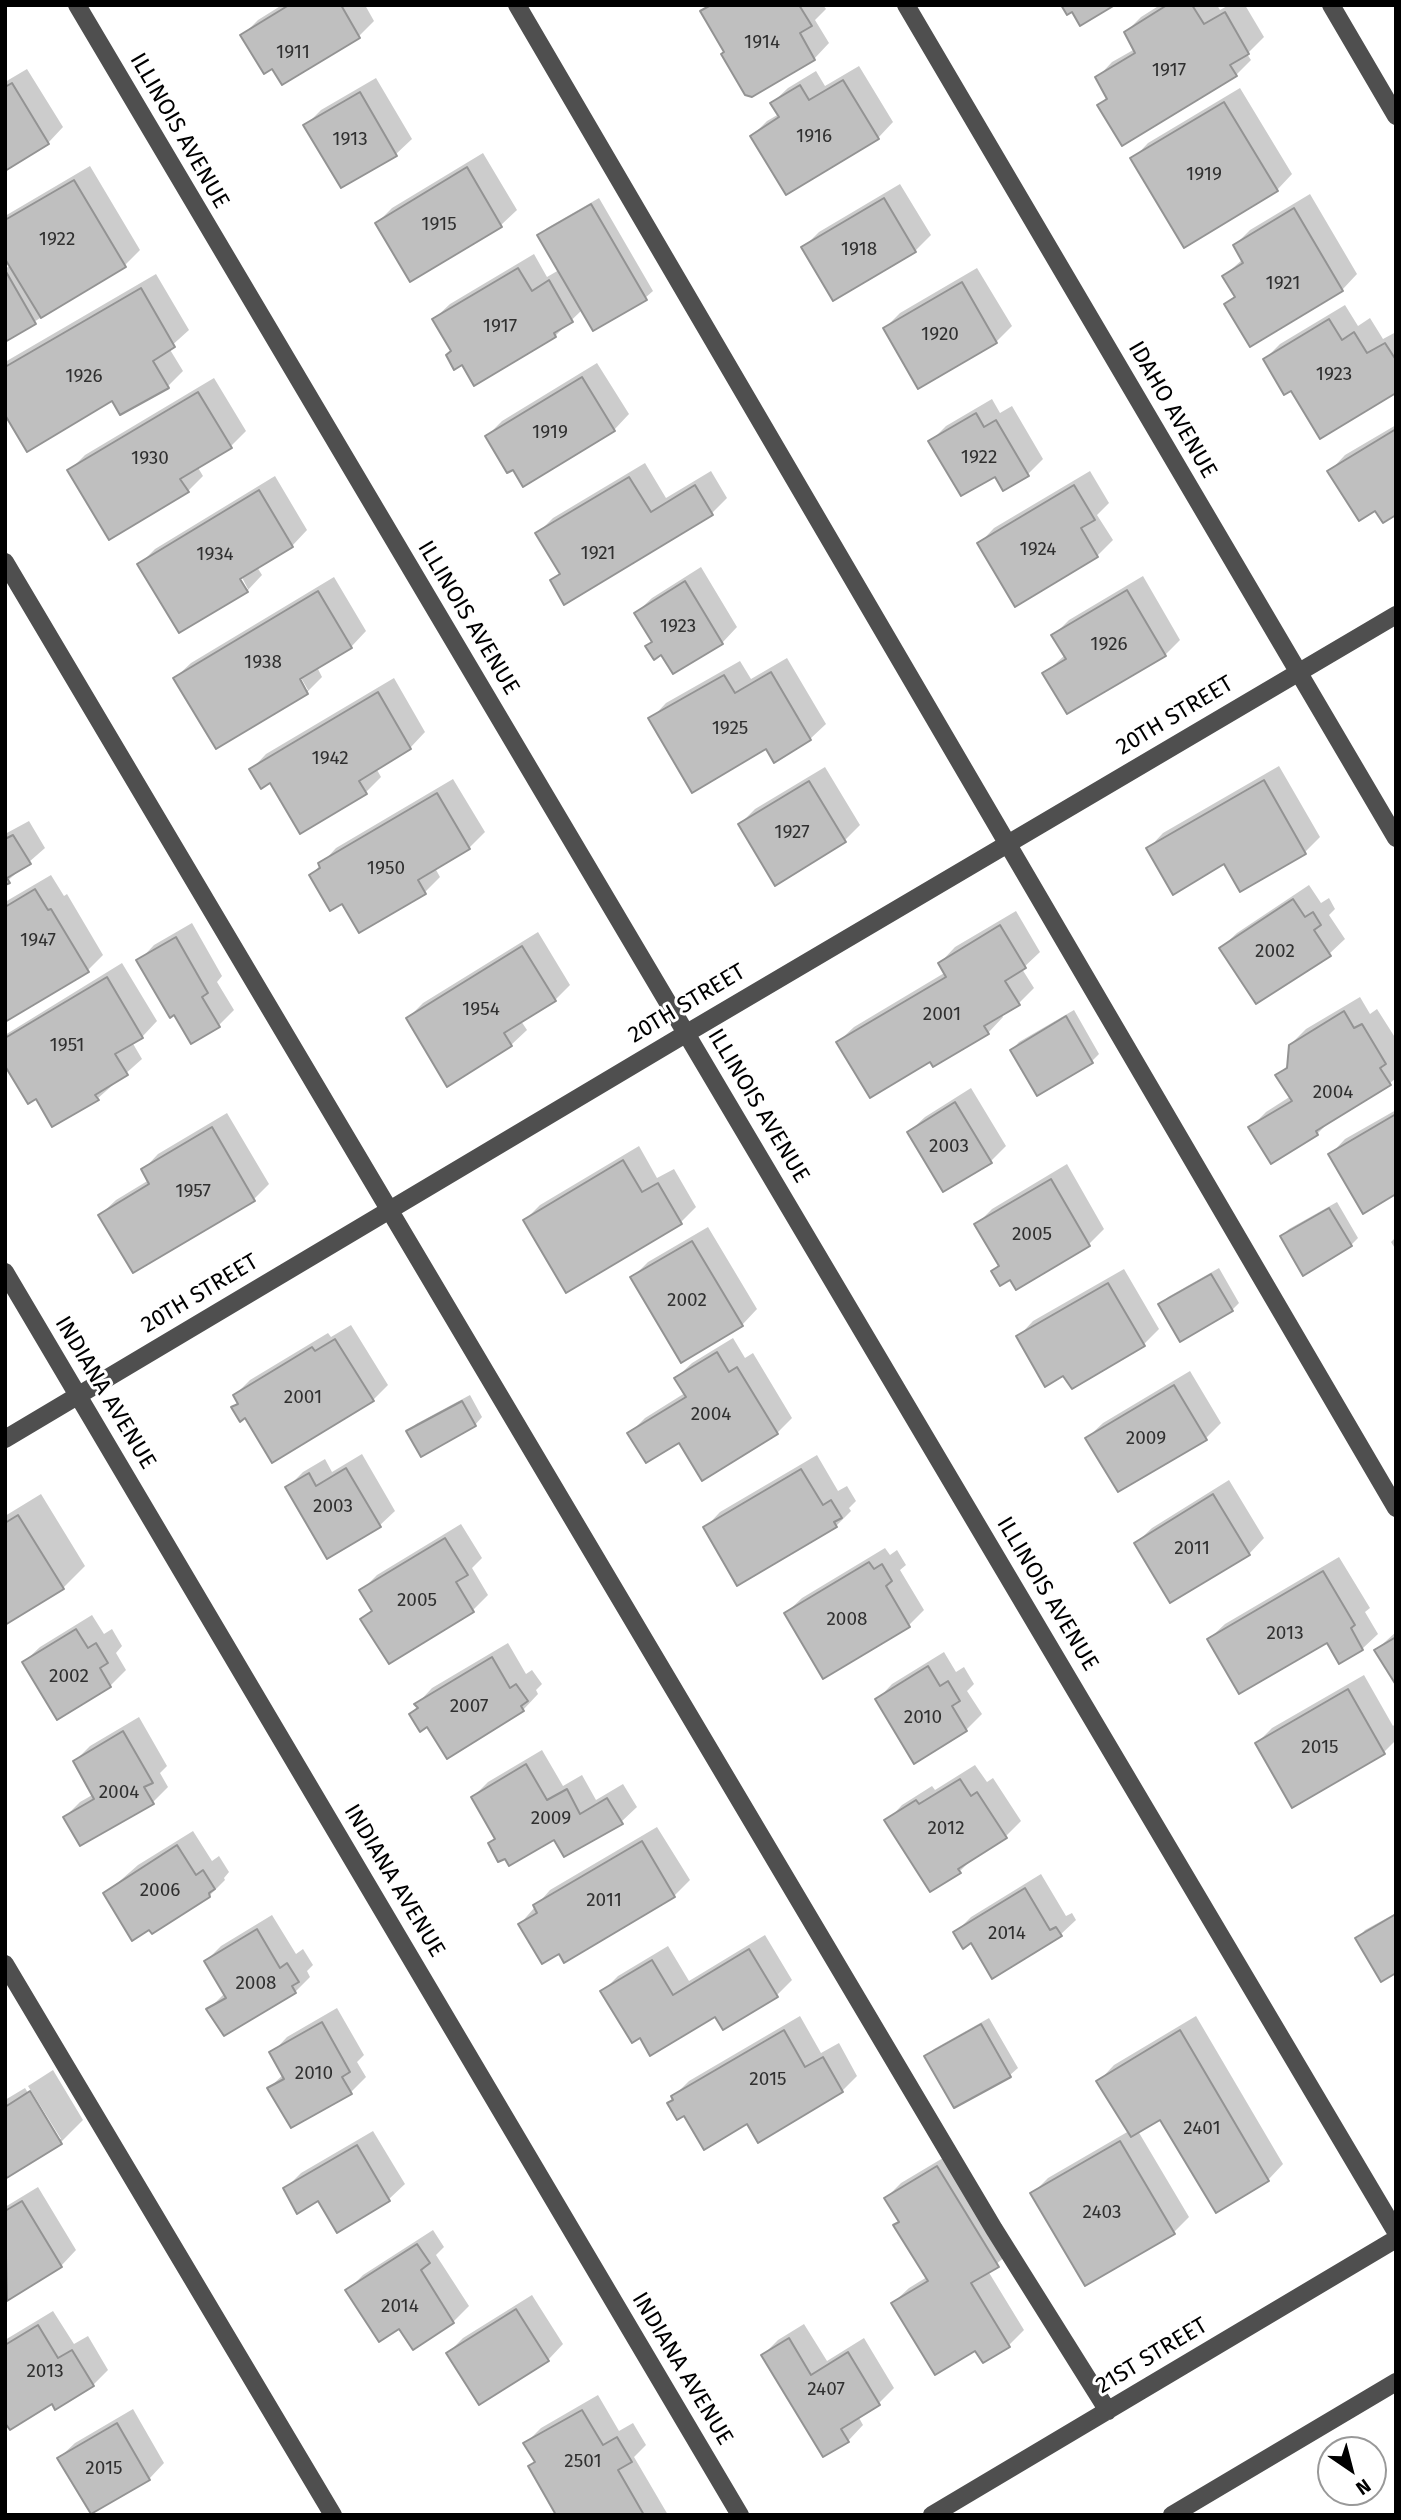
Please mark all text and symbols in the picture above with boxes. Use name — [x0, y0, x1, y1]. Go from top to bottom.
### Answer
house number: 1914 — [744, 32, 780, 54]
house number: 1911 — [276, 42, 310, 64]
street label: ILLINOIS AVENUE — [123, 48, 235, 214]
house number: 1917 — [1152, 60, 1186, 82]
house number: 1916 — [796, 126, 832, 148]
house number: 1913 — [332, 129, 368, 151]
house number: 1919 — [1186, 164, 1222, 186]
house number: 1915 — [421, 214, 457, 236]
house number: 1922 — [39, 229, 75, 251]
house number: 1918 — [841, 239, 877, 261]
house number: 1921 — [1266, 273, 1300, 295]
house number: 1917 — [483, 316, 517, 338]
house number: 1920 — [921, 324, 959, 346]
street label: IDAHO AVENUE — [1122, 337, 1222, 483]
house number: 1923 — [1316, 364, 1352, 386]
house number: 1926 — [65, 366, 103, 388]
house number: 1919 — [532, 422, 568, 444]
house number: 1922 — [961, 447, 997, 469]
house number: 1930 — [131, 448, 169, 470]
street label: ILLINOIS AVENUE — [411, 536, 525, 700]
house number: 1924 — [1020, 539, 1056, 561]
house number: 1921 — [581, 543, 615, 565]
house number: 1934 — [196, 544, 234, 566]
house number: 1923 — [660, 616, 696, 638]
house number: 1926 — [1090, 634, 1128, 656]
house number: 1938 — [244, 652, 282, 674]
street label: 20TH STREET — [1112, 670, 1238, 762]
house number: 1925 — [712, 718, 748, 740]
house number: 1942 — [311, 748, 349, 770]
house number: 1927 — [774, 822, 810, 844]
house number: 1950 — [367, 858, 405, 880]
house number: 1947 — [20, 930, 56, 952]
house number: 2002 — [1255, 941, 1295, 963]
street label: 20TH STREET — [624, 958, 750, 1050]
house number: 1954 — [462, 999, 500, 1021]
house number: 2001 — [923, 1004, 961, 1026]
street label: ILLINOIS AVENUE — [701, 1024, 815, 1188]
house number: 1951 — [50, 1035, 84, 1057]
house number: 2004 — [1313, 1082, 1353, 1104]
house number: 2003 — [929, 1136, 969, 1158]
house number: 1957 — [175, 1181, 211, 1203]
house number: 2005 — [1012, 1224, 1052, 1246]
street label: 20TH STREET — [137, 1248, 263, 1340]
house number: 2002 — [667, 1290, 707, 1312]
street label: INDIANA AVENUE — [49, 1312, 161, 1474]
house number: 2001 — [284, 1387, 322, 1409]
house number: 2004 — [691, 1404, 731, 1426]
house number: 2009 — [1126, 1428, 1166, 1450]
house number: 2003 — [313, 1496, 353, 1518]
street label: ILLINOIS AVENUE — [990, 1512, 1104, 1676]
house number: 2011 — [1174, 1538, 1210, 1560]
house number: 2005 — [397, 1590, 437, 1612]
house number: 2008 — [826, 1609, 868, 1631]
house number: 2013 — [1266, 1623, 1304, 1645]
house number: 2002 — [49, 1666, 89, 1688]
house number: 2007 — [450, 1696, 488, 1718]
house number: 2010 — [904, 1707, 942, 1729]
house number: 2015 — [1301, 1737, 1339, 1759]
house number: 2004 — [99, 1782, 139, 1804]
street label: INDIANA AVENUE — [338, 1800, 450, 1962]
house number: 2009 — [531, 1808, 571, 1830]
house number: 2012 — [927, 1818, 965, 1840]
house number: 2006 — [140, 1880, 180, 1902]
house number: 2011 — [586, 1890, 622, 1912]
house number: 2014 — [988, 1923, 1026, 1945]
house number: 2008 — [235, 1973, 277, 1995]
house number: 2010 — [295, 2063, 333, 2085]
house number: 2015 — [749, 2069, 787, 2091]
house number: 2401 — [1183, 2118, 1221, 2140]
house number: 2403 — [1083, 2202, 1121, 2224]
street label: INDIANA AVENUE — [626, 2288, 738, 2450]
house number: 2014 — [381, 2296, 419, 2318]
street label: 21ST STREET — [1091, 2312, 1213, 2400]
house number: 2013 — [26, 2361, 64, 2383]
house number: 2407 — [807, 2379, 845, 2401]
north arrow — [1317, 2436, 1387, 2506]
house number: 2501 — [564, 2451, 602, 2473]
house number: 2015 — [85, 2458, 123, 2480]
text: N — [1351, 2474, 1375, 2500]

